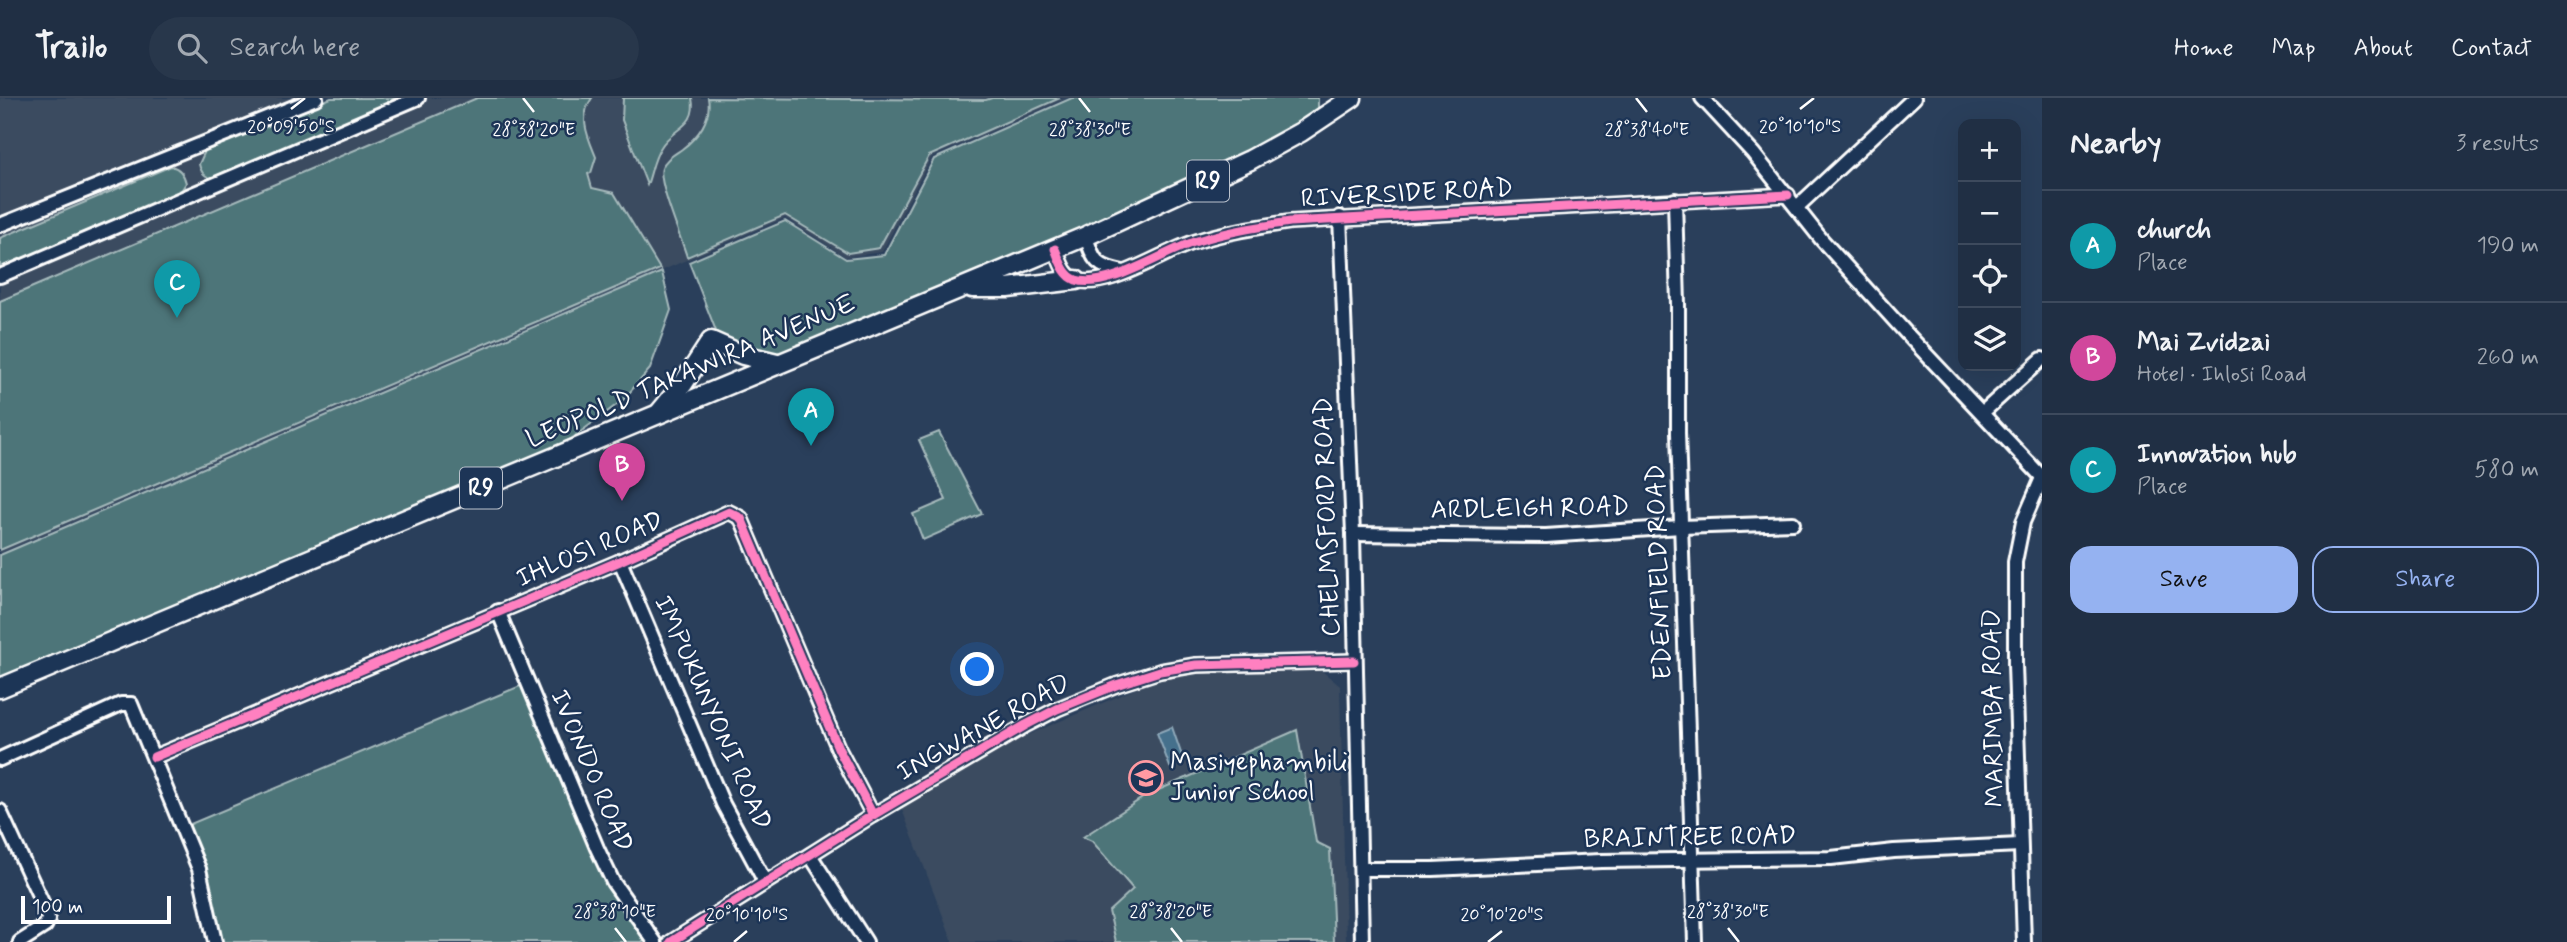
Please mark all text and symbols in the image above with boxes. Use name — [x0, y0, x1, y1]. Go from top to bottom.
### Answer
search box — [149, 17, 639, 80]
text: Trailo — [35, 26, 107, 70]
icon: search — [173, 29, 211, 67]
text: Search here — [229, 31, 360, 65]
text: Home — [2174, 33, 2234, 64]
text: Map — [2272, 33, 2316, 64]
text: About — [2354, 33, 2413, 64]
text: Contact — [2451, 33, 2532, 64]
text: 20°09'50"S — [247, 115, 335, 139]
text: 20°10'10"S — [1759, 115, 1841, 139]
text: 28°38'20"E — [493, 118, 575, 142]
text: 28°38'30"E — [1049, 118, 1131, 142]
text: 28°38'40"E — [1605, 118, 1689, 142]
map controls — [1958, 119, 2021, 371]
button: + — [1958, 119, 2021, 182]
text: Nearby — [2070, 124, 2161, 163]
text: 3 results — [2456, 129, 2539, 159]
road number: R9 — [1187, 160, 1229, 202]
street label: RIVERSIDE ROAD — [1300, 171, 1514, 217]
button: − — [1958, 182, 2021, 245]
text: church — [2137, 214, 2211, 248]
text: A — [2085, 231, 2101, 261]
text: 190 m — [2477, 231, 2539, 261]
button: locate — [1958, 245, 2021, 308]
text: Place — [2137, 248, 2188, 278]
pin: C — [154, 260, 200, 318]
street label: LEOPOLD TAKAWIRA AVENUE — [522, 289, 860, 455]
button: layers — [1958, 308, 2021, 371]
text: Mai Zvidzai — [2137, 326, 2270, 360]
text: B — [2086, 343, 2100, 373]
text: 260 m — [2477, 343, 2539, 373]
text: Hotel · Ihlosi Road — [2137, 360, 2307, 390]
pin: A — [788, 388, 834, 446]
street label: CHELMSFORD ROAD — [1307, 397, 1349, 637]
text: Innovation hub — [2137, 438, 2297, 472]
pin: B — [599, 443, 645, 501]
text: C — [2085, 455, 2101, 485]
text: 580 m — [2474, 455, 2539, 485]
street label: EDENFIELD ROAD — [1639, 463, 1681, 681]
road number: R9 — [460, 468, 502, 508]
text: Place — [2137, 472, 2188, 502]
street label: ARDLEIGH ROAD — [1430, 490, 1630, 528]
street label: IHLOSI ROAD — [511, 504, 669, 596]
button: Save — [2070, 546, 2298, 613]
button: Share — [2312, 546, 2539, 613]
street label: IMPUKUNYONI ROAD — [645, 591, 779, 835]
street label: MARIMBA ROAD — [1975, 608, 2013, 808]
your location — [960, 652, 994, 686]
street label: INGWANE ROAD — [891, 666, 1077, 790]
street label: IVONDO ROAD — [541, 685, 641, 857]
place label: Masiyephambili Junior School — [1170, 746, 1348, 810]
school or university icon: Masiyephambili Junior School — [1127, 759, 1165, 797]
street label: BRAINTREE ROAD — [1583, 819, 1797, 857]
scale bar — [21, 893, 172, 925]
text: 100 m — [32, 895, 83, 920]
text: 28°38'10"E — [574, 900, 656, 924]
text: 28°38'20"E — [1130, 900, 1212, 924]
text: 28°38'30"E — [1687, 900, 1769, 924]
text: 20°10'10"S — [706, 903, 788, 927]
text: 20°10'20"S — [1461, 903, 1544, 927]

